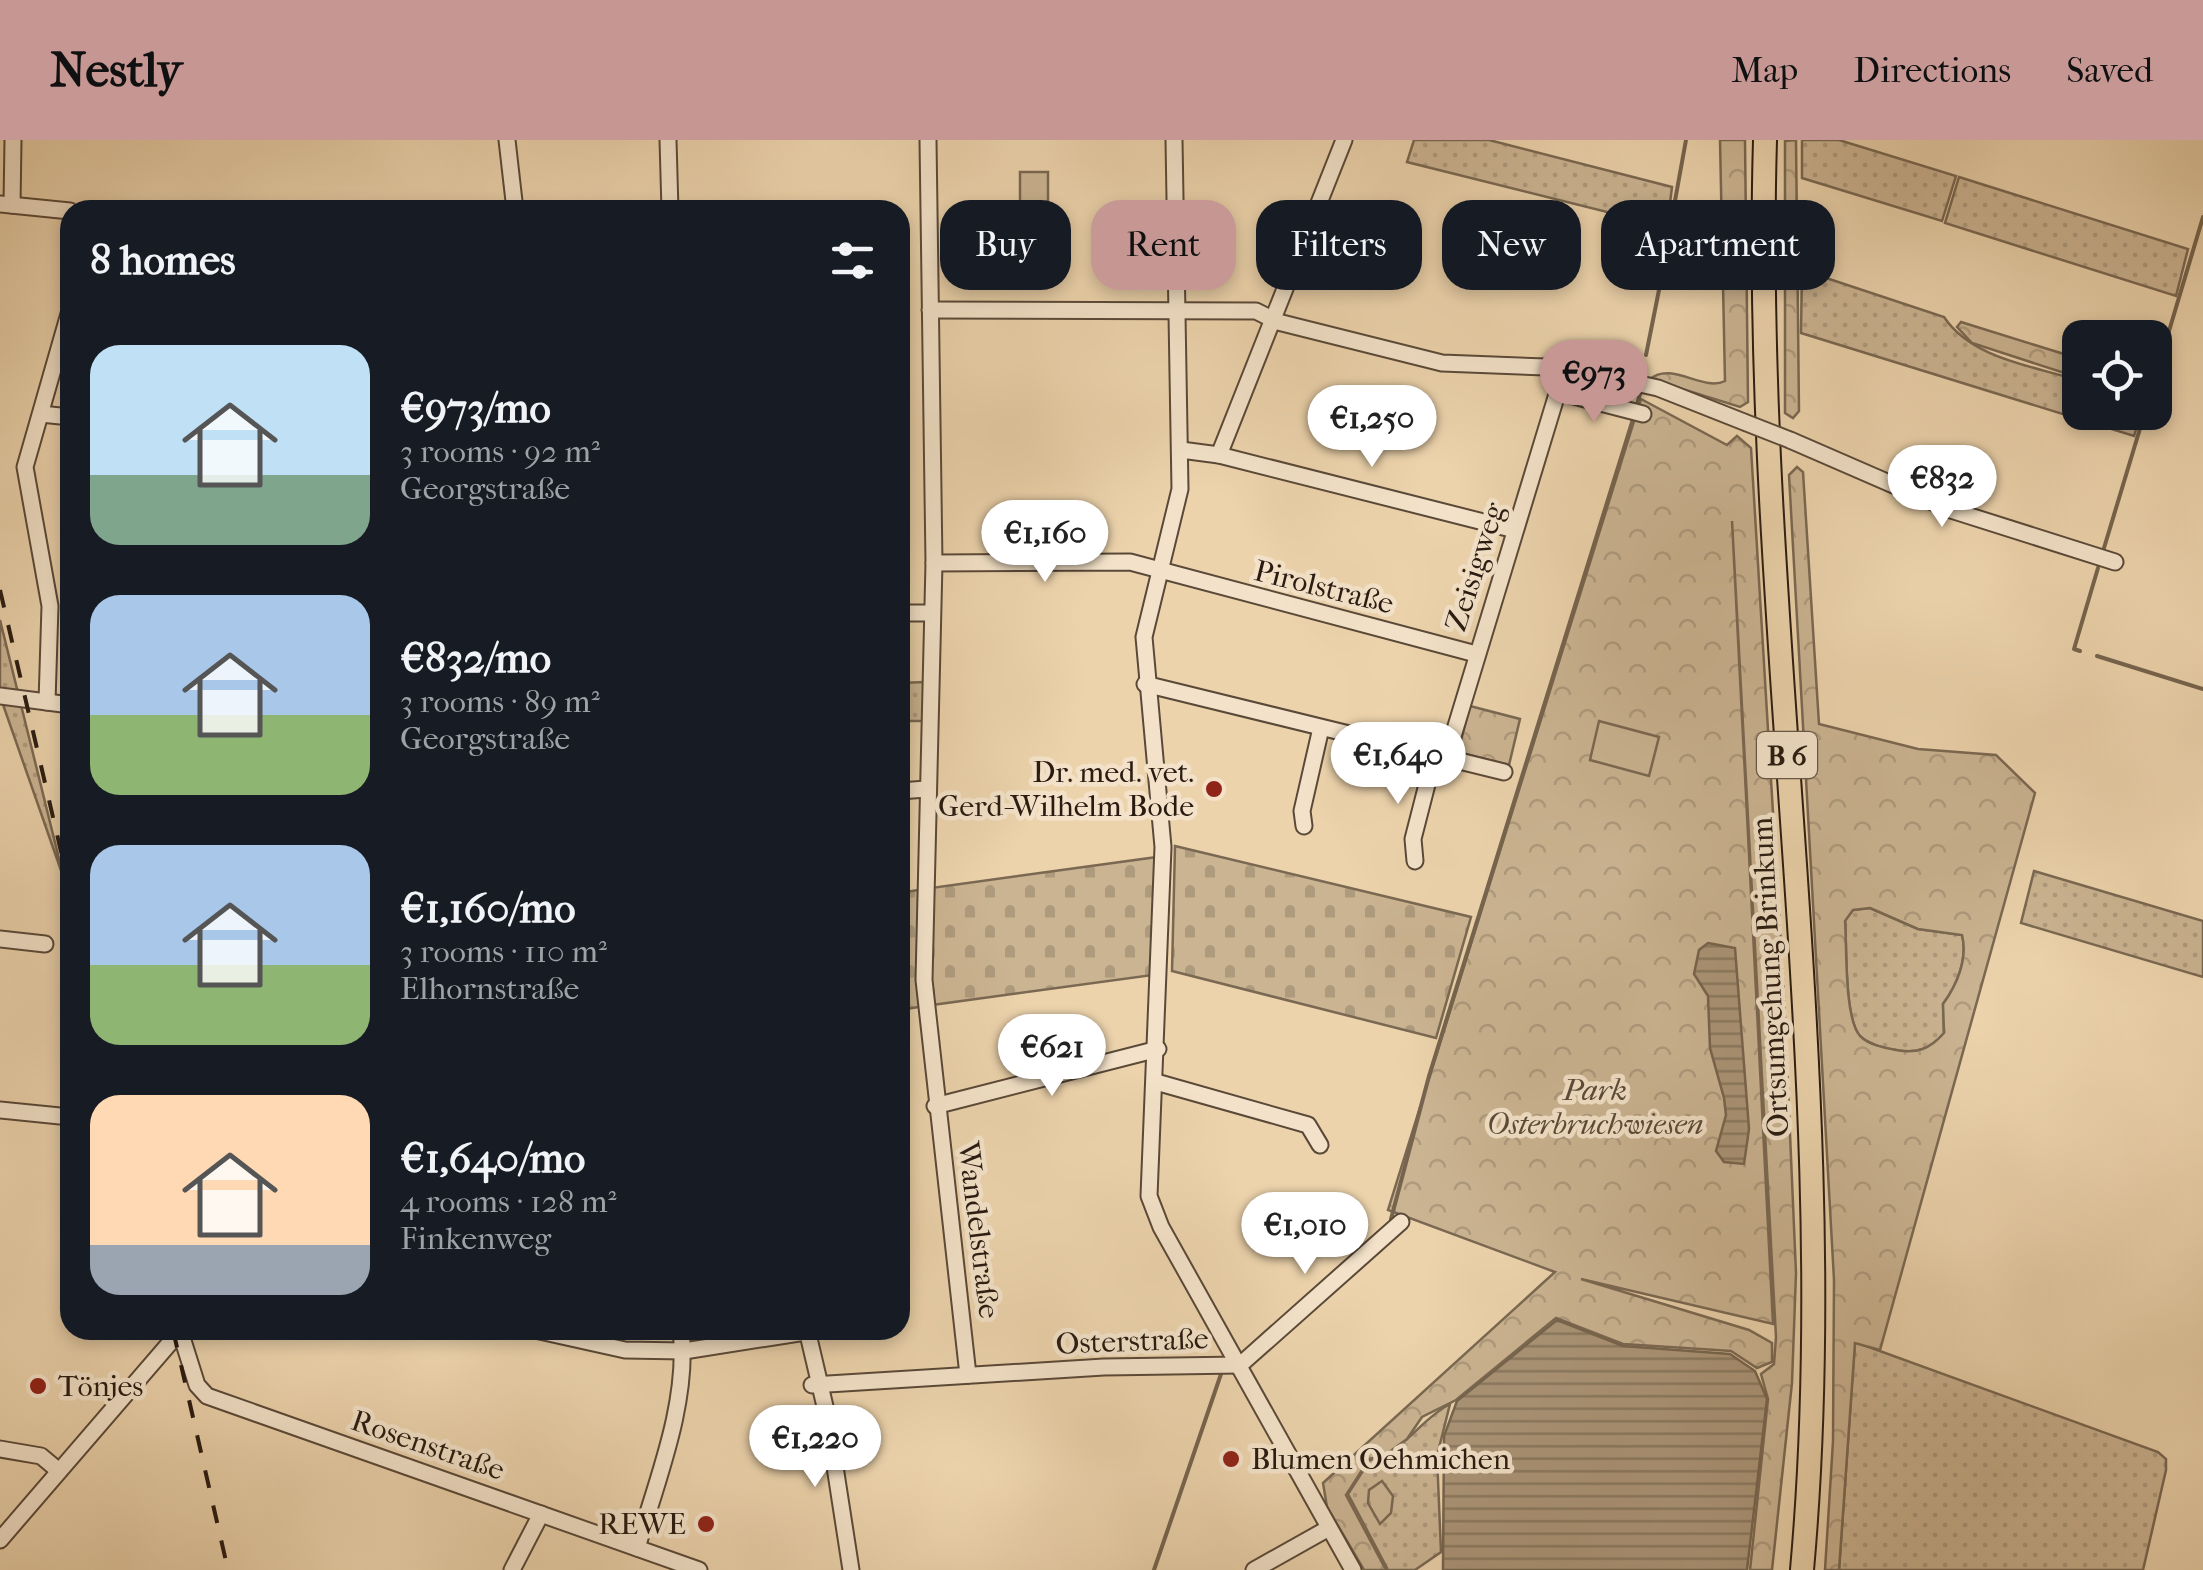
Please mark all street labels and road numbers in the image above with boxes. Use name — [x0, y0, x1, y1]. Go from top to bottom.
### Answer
street label: Zeisigweg — [1438, 498, 1513, 636]
street label: Pirolstraße — [1251, 553, 1397, 622]
road number: B 6 — [1757, 732, 1817, 778]
street label: Ortsumgehung Brinkum — [1745, 816, 1796, 1138]
street label: Wandelstraße — [950, 1139, 1007, 1320]
street label: Osterstraße — [1055, 1321, 1209, 1362]
street label: Rosenstraße — [347, 1403, 509, 1488]

